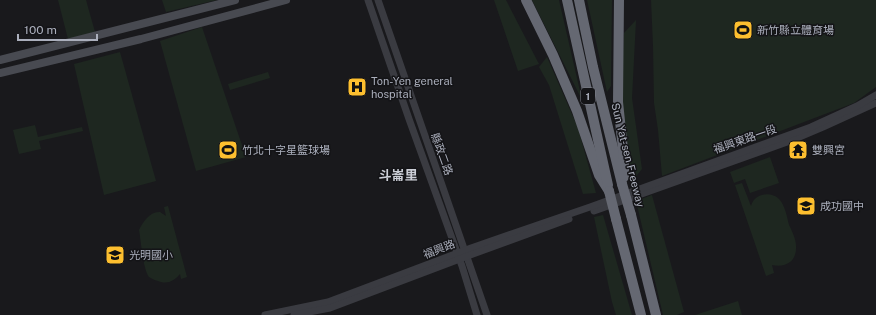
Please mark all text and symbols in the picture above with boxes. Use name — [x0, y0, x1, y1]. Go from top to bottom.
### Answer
scale bar — [18, 16, 97, 42]
sports icon: 新竹縣立體育場 — [732, 19, 754, 41]
text: 100 m — [24, 23, 57, 37]
place label: 新竹縣立體育場 — [757, 24, 834, 36]
place label: Ton-Yen general hospital — [371, 75, 453, 100]
hospital icon: Ton-Yen general hospital — [346, 76, 368, 98]
road number: 1 — [581, 88, 595, 104]
street label: Sun Yat-sen Freeway — [609, 102, 647, 208]
street label: 福興東路一段 — [712, 123, 778, 155]
street label: 縣政二路 — [429, 131, 455, 177]
sports icon: 竹北十字星籃球場 — [217, 139, 239, 161]
temple icon: 雙興宮 — [787, 139, 809, 161]
place label: 竹北十字星籃球場 — [242, 144, 330, 156]
place label: 雙興宮 — [812, 144, 845, 156]
district label: 斗崙里 — [378, 168, 418, 183]
school or university icon: 成功國中 — [795, 195, 817, 217]
place label: 成功國中 — [820, 200, 864, 212]
street label: 福興路 — [421, 237, 457, 261]
school or university icon: 光明國小 — [104, 244, 126, 266]
place label: 光明國小 — [129, 249, 173, 261]

